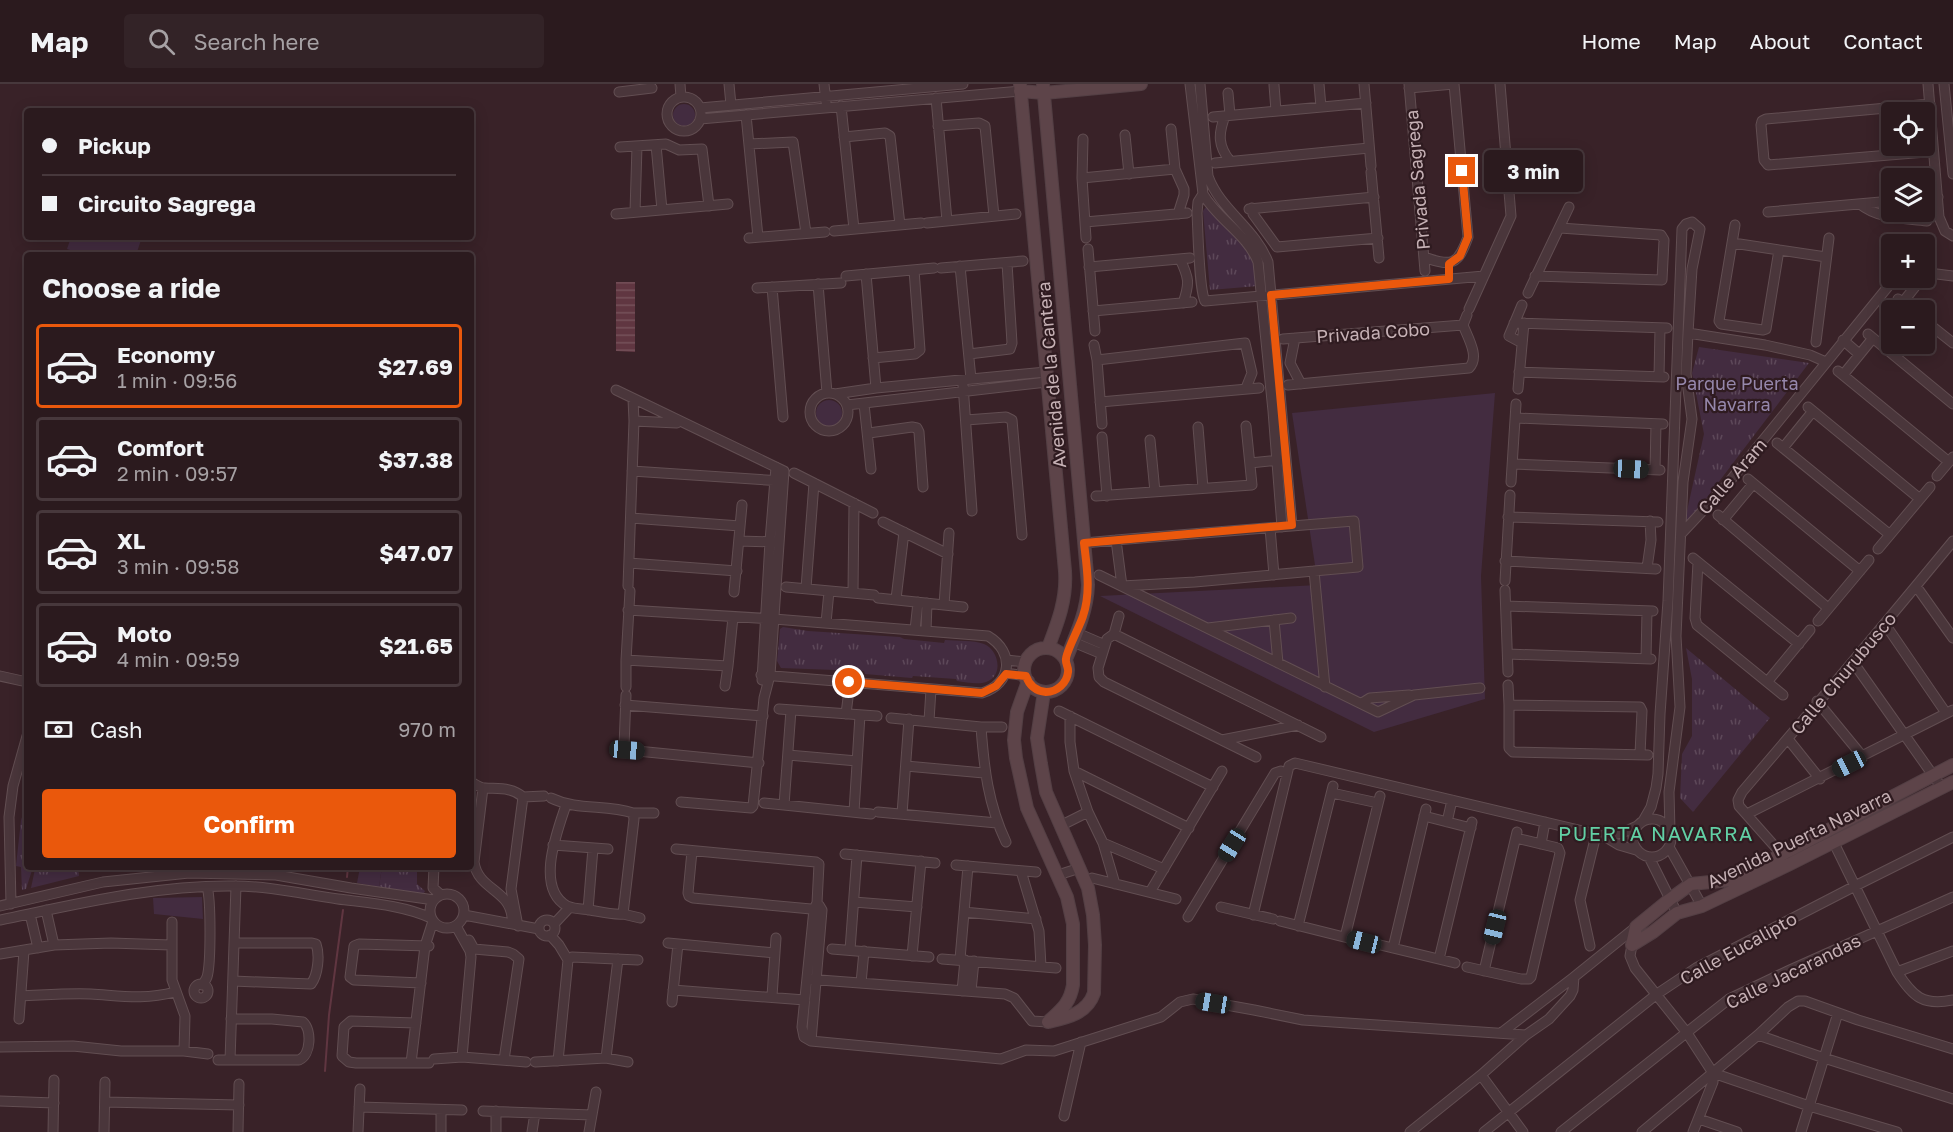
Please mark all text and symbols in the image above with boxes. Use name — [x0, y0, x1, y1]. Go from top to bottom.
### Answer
search box — [124, 14, 544, 68]
text: Map — [30, 25, 88, 58]
icon: search — [145, 25, 178, 58]
text: Search here — [193, 28, 319, 55]
text: Home — [1581, 28, 1641, 54]
text: Map — [1674, 28, 1717, 54]
text: About — [1750, 28, 1810, 54]
text: Contact — [1843, 28, 1923, 54]
map controls — [1881, 102, 1935, 354]
button: locate — [1881, 102, 1935, 156]
street label: Privada Sagrega — [1400, 109, 1434, 251]
text: Pickup — [78, 132, 151, 159]
callout: 3 min — [1483, 150, 1582, 192]
route end — [1448, 157, 1475, 184]
text: 3 min — [1507, 159, 1560, 183]
button: layers — [1881, 168, 1935, 222]
text: Circuito Sagrega — [78, 190, 256, 217]
button: + — [1881, 234, 1935, 288]
text: Choose a ride — [42, 272, 221, 304]
street label: Avenida de la Cantera — [1032, 281, 1070, 469]
button: − — [1881, 300, 1935, 354]
street label: Privada Cobo — [1315, 317, 1431, 347]
icon: car — [45, 339, 99, 393]
text: Economy — [117, 341, 215, 368]
text: $27.69 — [378, 353, 453, 380]
text: 1 min · 09:56 — [117, 368, 237, 392]
park label: Parque Puerta Navarra — [1675, 372, 1799, 415]
icon: car — [45, 432, 99, 486]
street label: Calle Aram — [1693, 433, 1771, 519]
text: Comfort — [117, 434, 204, 461]
text: $37.38 — [378, 446, 453, 473]
car — [1613, 459, 1649, 479]
text: 2 min · 09:57 — [117, 461, 238, 485]
icon: car — [45, 525, 99, 579]
text: XL — [117, 527, 145, 554]
text: $47.07 — [379, 539, 453, 566]
text: 3 min · 09:58 — [117, 554, 239, 578]
street label: Calle Churubusco — [1785, 607, 1901, 739]
icon: car — [45, 618, 99, 672]
text: Moto — [117, 620, 172, 647]
text: $21.65 — [379, 632, 453, 659]
text: 4 min · 09:59 — [117, 647, 240, 671]
route start — [835, 668, 862, 695]
icon: cash — [42, 713, 75, 746]
text: Cash — [90, 716, 143, 743]
text: 970 m — [398, 717, 456, 741]
car — [608, 739, 646, 761]
car — [1829, 748, 1869, 780]
street label: Avenida Puerta Navarra — [1703, 784, 1895, 892]
button: Confirm — [42, 789, 456, 858]
district label: PUERTA NAVARRA — [1558, 821, 1754, 845]
car — [1215, 825, 1249, 865]
car — [1482, 907, 1508, 947]
street label: Calle Eucalipto — [1676, 907, 1800, 989]
car — [1344, 929, 1384, 955]
street label: Calle Jacarandas — [1722, 929, 1864, 1013]
car — [1194, 991, 1232, 1015]

